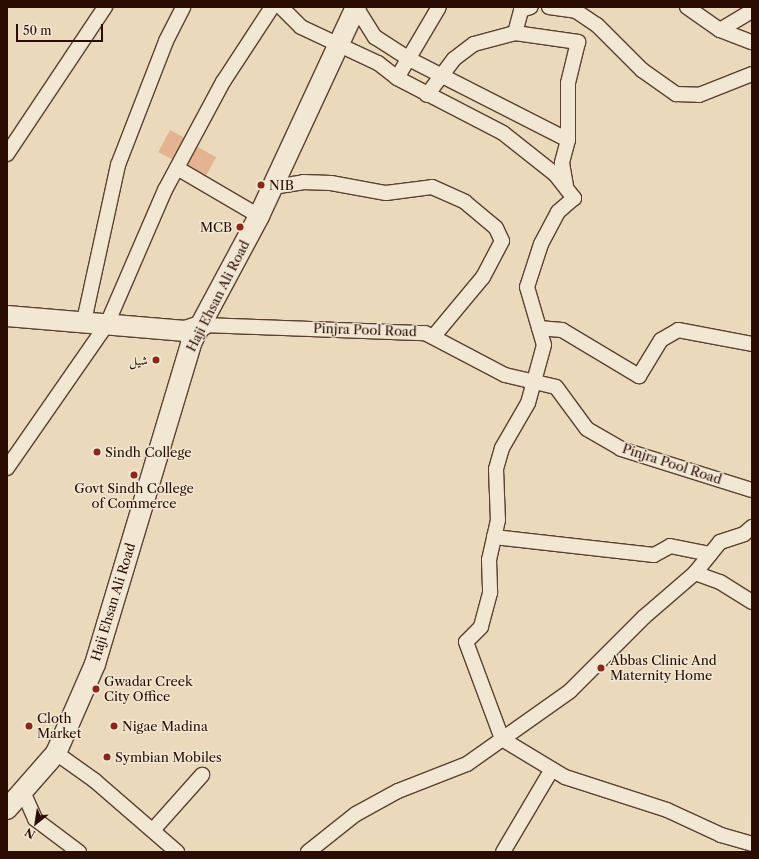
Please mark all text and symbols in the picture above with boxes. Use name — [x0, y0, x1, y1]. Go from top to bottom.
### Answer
scale bar — [18, 16, 105, 42]
text: 50 m — [23, 23, 52, 38]
place label: NIB — [269, 177, 294, 193]
marker: NIB — [256, 180, 266, 190]
place label: MCB — [200, 219, 232, 235]
marker: MCB — [235, 222, 245, 232]
street label: Haji Ehsan Ali Road — [183, 238, 253, 354]
street label: Pinjra Pool Road — [313, 320, 417, 340]
place label: شیل — [129, 352, 148, 368]
marker: شیل — [151, 355, 161, 365]
street label: Pinjra Pool Road — [620, 441, 724, 487]
place label: Sindh College — [105, 444, 191, 460]
marker: Sindh College — [92, 447, 102, 457]
marker: Govt Sindh College of Commerce — [129, 470, 139, 480]
place label: Govt Sindh College of Commerce — [74, 481, 194, 512]
street label: Haji Ehsan Ali Road — [88, 541, 138, 663]
place label: Abbas Clinic And Maternity Home — [610, 653, 717, 684]
marker: Abbas Clinic And Maternity Home — [595, 662, 607, 674]
place label: Gwadar Creek City Office — [104, 674, 193, 705]
marker: Gwadar Creek City Office — [91, 684, 101, 694]
place label: Cloth Market — [37, 711, 81, 742]
place label: Nigae Madina — [122, 718, 208, 734]
marker: Cloth Market — [24, 721, 34, 731]
marker: Nigae Madina — [109, 721, 119, 731]
place label: Symbian Mobiles — [115, 749, 222, 765]
marker: Symbian Mobiles — [102, 752, 112, 762]
north arrow — [16, 803, 56, 843]
text: N — [22, 825, 38, 842]

